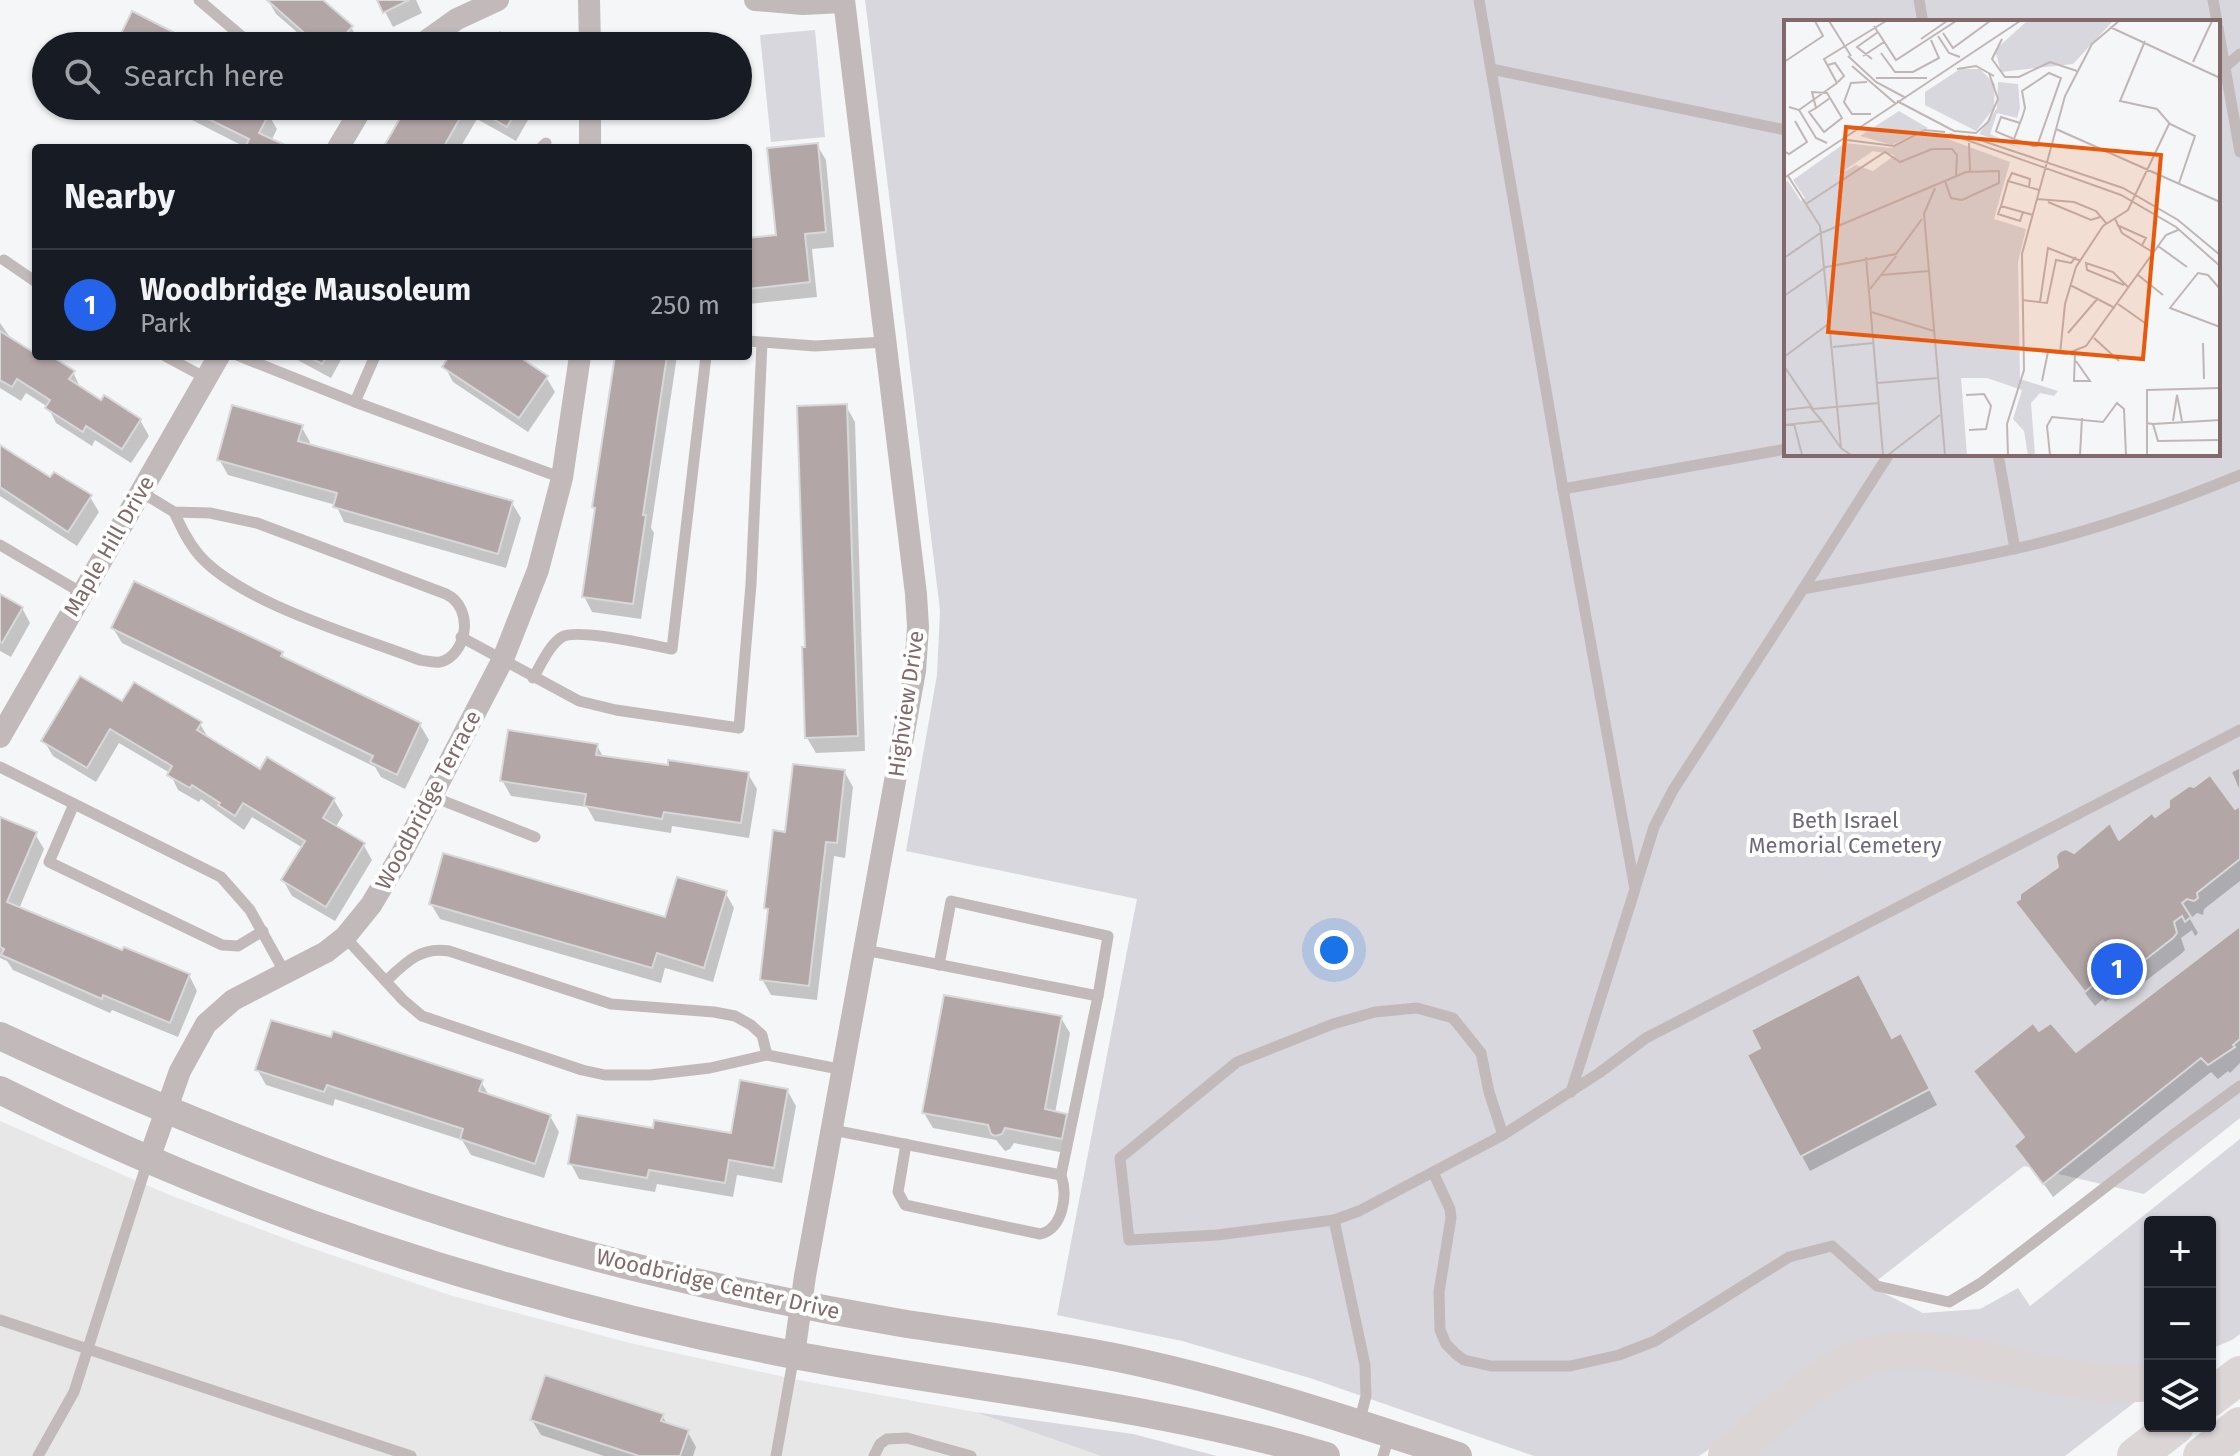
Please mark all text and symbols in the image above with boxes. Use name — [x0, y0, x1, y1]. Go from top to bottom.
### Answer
inset map — [1784, 20, 2220, 456]
search box — [32, 32, 752, 120]
icon: search — [60, 54, 104, 98]
text: Search here — [124, 58, 284, 94]
text: Nearby — [64, 176, 175, 217]
text: Woodbridge Mausoleum — [140, 272, 471, 308]
text: 1 — [84, 290, 96, 321]
text: 250 m — [650, 290, 720, 321]
text: Park — [140, 308, 191, 339]
street label: Maple Hill Drive — [58, 471, 160, 621]
street label: Highview Drive — [882, 629, 930, 779]
street label: Woodbridge Terrace — [369, 706, 487, 894]
park label: Beth Israel Memorial Cemetery — [1748, 807, 1942, 859]
your location — [1314, 930, 1354, 970]
pin: 1 — [2091, 939, 2143, 999]
map controls — [2144, 1216, 2216, 1432]
button: + — [2144, 1216, 2216, 1288]
street label: Woodbridge Center Drive — [594, 1243, 842, 1325]
button: − — [2144, 1288, 2216, 1360]
button: layers — [2144, 1360, 2216, 1432]

